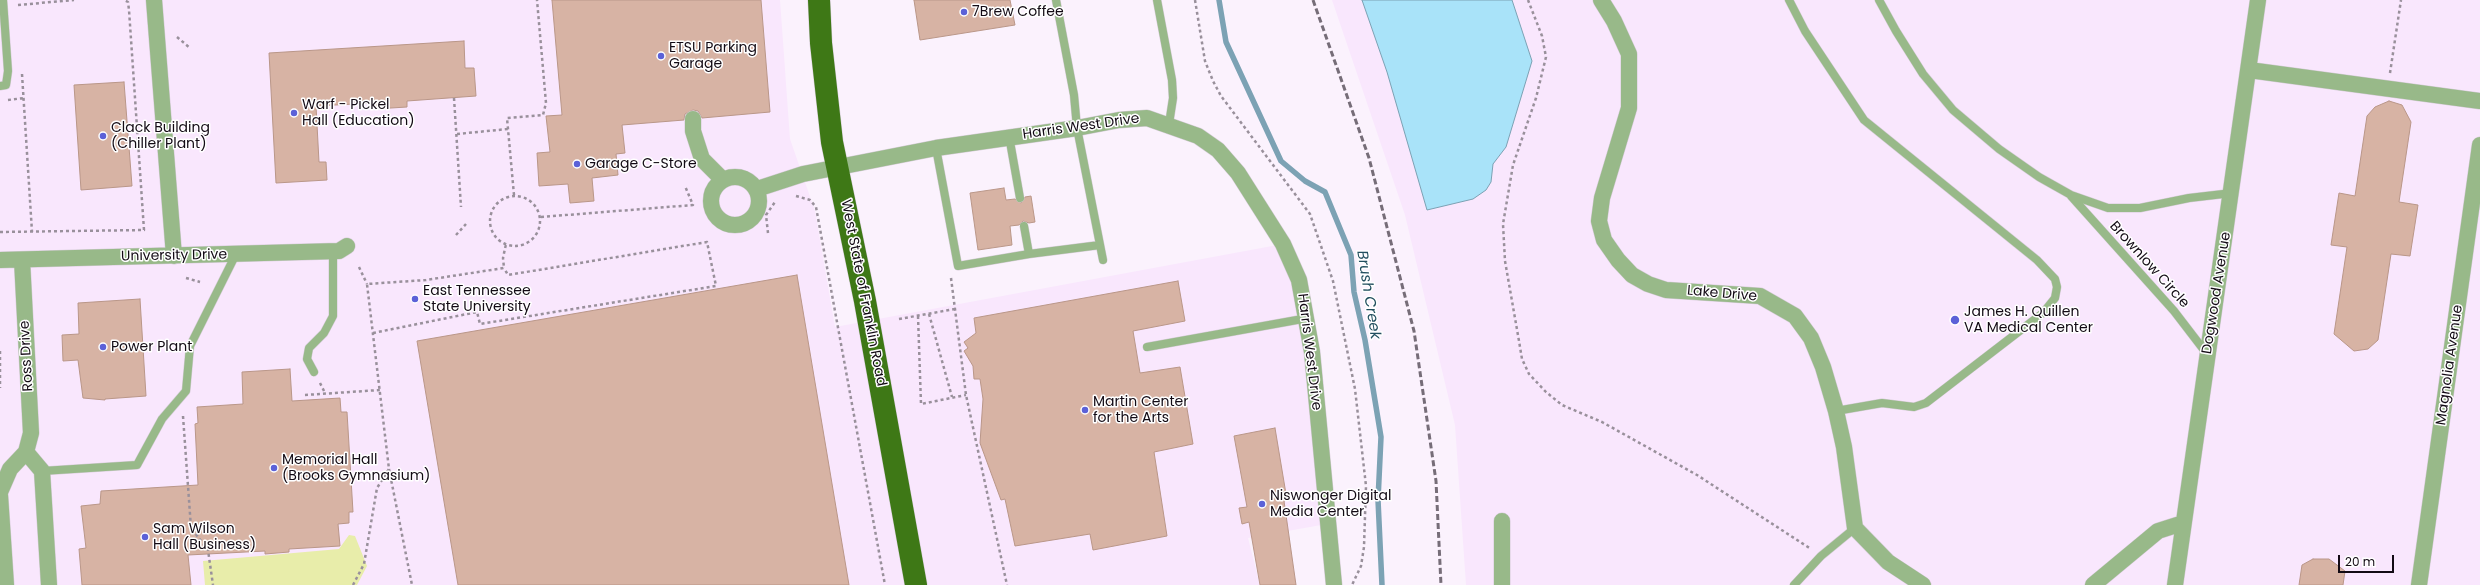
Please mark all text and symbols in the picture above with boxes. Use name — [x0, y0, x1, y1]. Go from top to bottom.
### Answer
place label: 7Brew Coffee — [972, 4, 1064, 20]
marker: 7Brew Coffee — [959, 7, 969, 17]
place label: ETSU Parking Garage — [669, 40, 757, 72]
marker: ETSU Parking Garage — [656, 51, 666, 61]
place label: Warf - Pickel Hall (Education) — [302, 97, 415, 130]
marker: Warf - Pickel Hall (Education) — [289, 108, 299, 118]
street label: Harris West Drive — [1022, 110, 1140, 144]
place label: Clack Building (Chiller Plant) — [111, 120, 210, 152]
marker: Clack Building (Chiller Plant) — [98, 131, 108, 141]
place label: Garage C-Store — [585, 156, 697, 172]
marker: Garage C-Store — [572, 159, 582, 169]
street label: West State of Franklin Road — [837, 198, 889, 388]
street label: Brownlow Circle — [2106, 218, 2192, 312]
street label: Dogwood Avenue — [2199, 231, 2235, 355]
street label: University Drive — [121, 247, 227, 265]
water label: Brush Creek — [1352, 249, 1384, 341]
place label: East Tennessee State University — [423, 283, 531, 316]
street label: Lake Drive — [1686, 283, 1758, 305]
street label: Harris West Drive — [1293, 293, 1325, 411]
marker: East Tennessee State University — [410, 294, 420, 304]
place label: James H. Quillen VA Medical Center — [1964, 304, 2093, 336]
street label: Magnolia Avenue — [2433, 304, 2467, 426]
marker: James H. Quillen VA Medical Center — [1949, 314, 1961, 326]
street label: Ross Drive — [17, 320, 37, 392]
place label: Power Plant — [111, 339, 192, 355]
marker: Power Plant — [98, 342, 108, 352]
place label: Martin Center for the Arts — [1093, 394, 1188, 426]
marker: Martin Center for the Arts — [1080, 405, 1090, 415]
place label: Memorial Hall (Brooks Gymnasium) — [282, 452, 430, 484]
marker: Memorial Hall (Brooks Gymnasium) — [269, 463, 279, 473]
place label: Niswonger Digital Media Center — [1270, 488, 1391, 520]
marker: Niswonger Digital Media Center — [1257, 499, 1267, 509]
place label: Sam Wilson Hall (Business) — [153, 521, 256, 554]
marker: Sam Wilson Hall (Business) — [140, 532, 150, 542]
scale bar — [2340, 547, 2396, 573]
text: 20 m — [2345, 553, 2375, 570]

